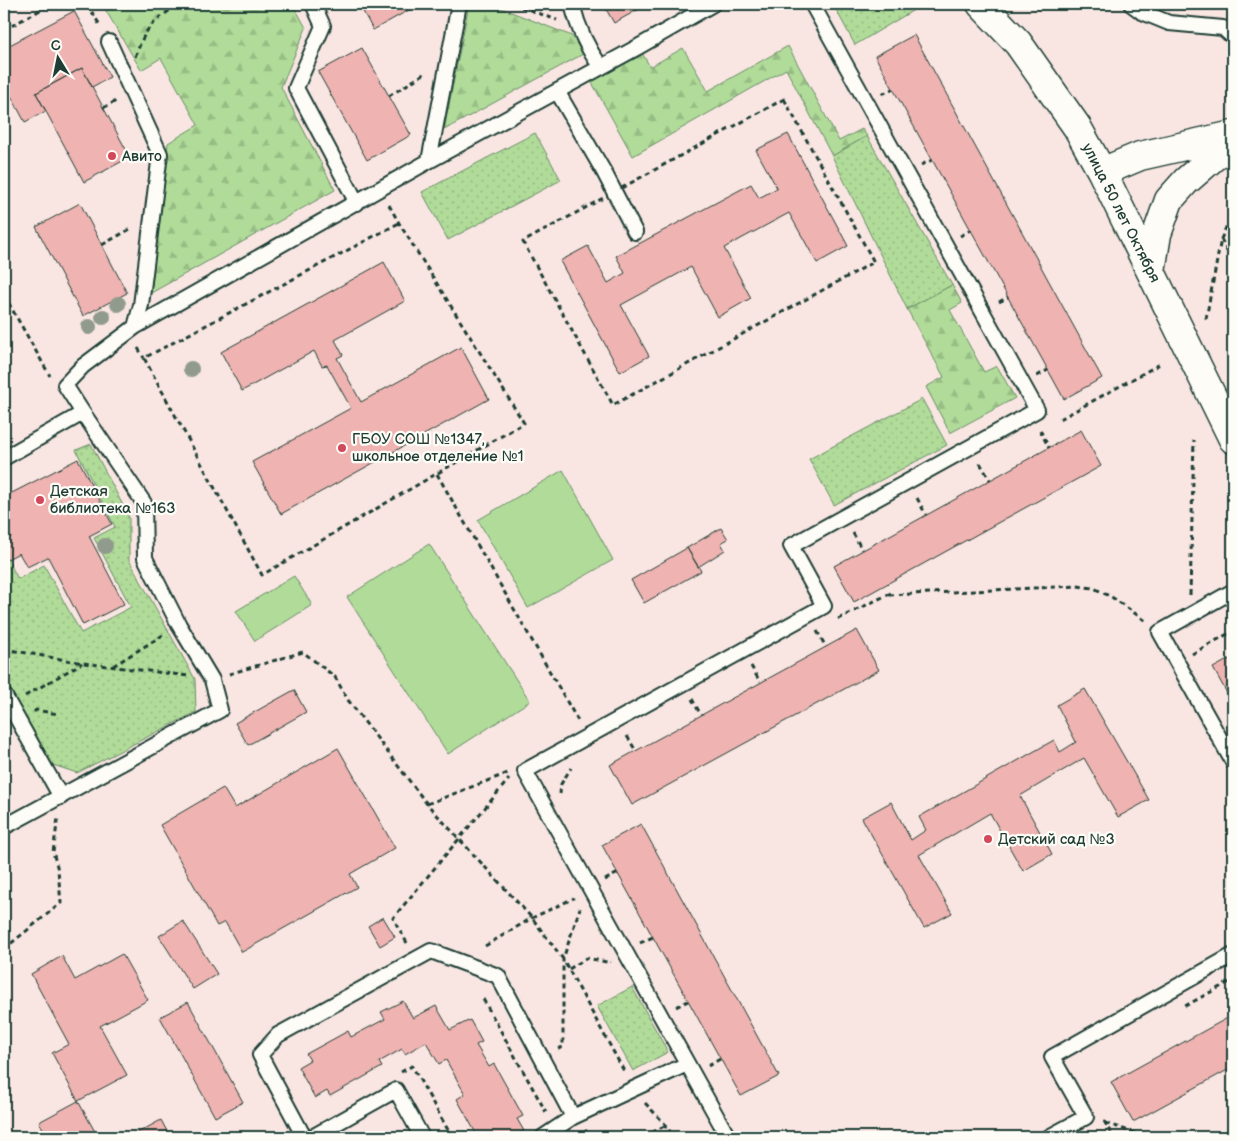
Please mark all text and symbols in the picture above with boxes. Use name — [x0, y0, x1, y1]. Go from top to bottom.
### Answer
north arrow — [32, 32, 82, 82]
text: С — [50, 36, 62, 55]
street label: улица 50 лет Октября — [1078, 140, 1164, 286]
place label: Авито — [121, 147, 162, 166]
marker: Авито — [106, 150, 118, 162]
place label: ГБОУ СОШ №1347, школьное отделение №1 — [352, 430, 524, 466]
marker: ГБОУ СОШ №1347, школьное отделение №1 — [336, 442, 348, 454]
place label: Детская библиотека №163 — [50, 482, 176, 518]
marker: Детская библиотека №163 — [34, 494, 46, 506]
place label: Детский сад №3 — [998, 830, 1115, 849]
marker: Детский сад №3 — [982, 833, 994, 845]

